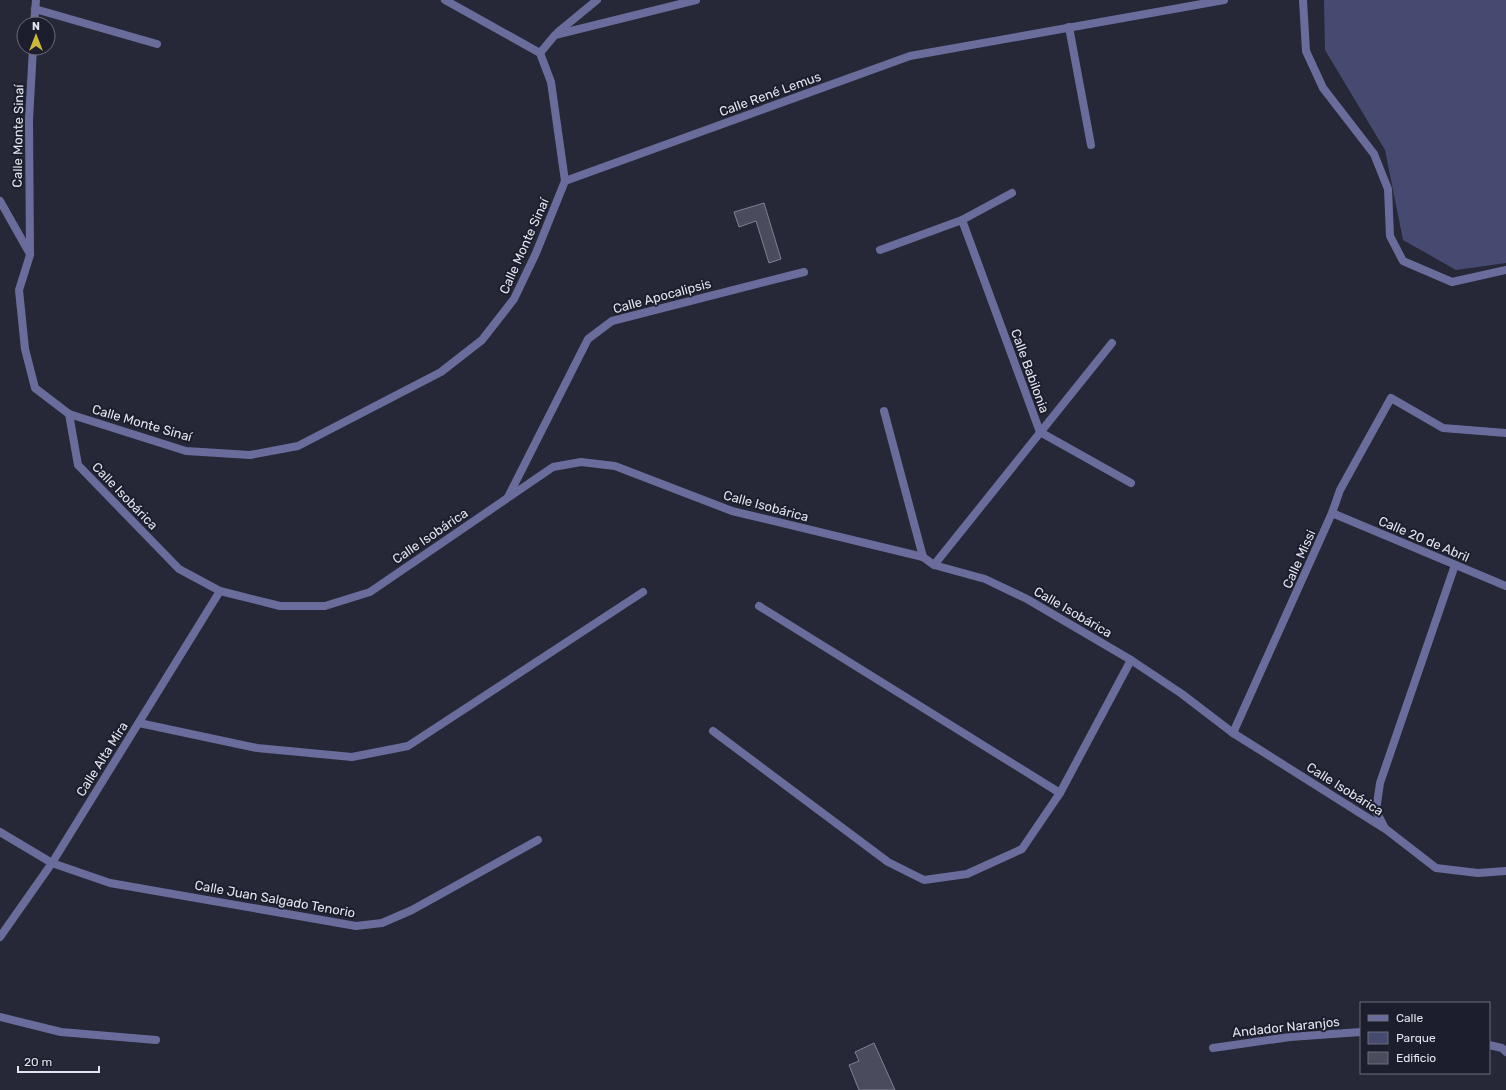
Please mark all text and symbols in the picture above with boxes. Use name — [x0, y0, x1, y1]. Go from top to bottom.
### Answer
north arrow — [16, 16, 56, 56]
text: N — [32, 20, 40, 33]
street label: Calle René Lemus — [717, 69, 823, 119]
street label: Calle Monte Sinaí — [10, 83, 26, 188]
street label: Calle Monte Sinaí — [496, 195, 552, 296]
street label: Calle Apocalipsis — [611, 276, 713, 316]
street label: Calle Babilonia — [1008, 327, 1052, 415]
street label: Calle Monte Sinaí — [90, 402, 194, 445]
street label: Calle Isobárica — [89, 459, 161, 533]
street label: Calle Isobárica — [722, 487, 810, 525]
street label: Calle Isobárica — [389, 505, 471, 567]
street label: Calle 20 de Abril — [1376, 513, 1472, 565]
street label: Calle Missi — [1279, 527, 1319, 591]
street label: Calle Isobárica — [1031, 584, 1115, 640]
street label: Calle Alta Mira — [73, 719, 131, 799]
street label: Calle Isobárica — [1304, 759, 1386, 819]
street label: Calle Juan Salgado Tenorio — [193, 877, 356, 922]
legend — [1360, 1002, 1490, 1074]
text: Calle — [1396, 1011, 1423, 1025]
street label: Andador Naranjos — [1231, 1014, 1341, 1040]
text: Parque — [1396, 1031, 1436, 1045]
scale bar — [18, 1048, 99, 1074]
text: Edificio — [1396, 1051, 1436, 1065]
text: 20 m — [24, 1055, 52, 1069]

